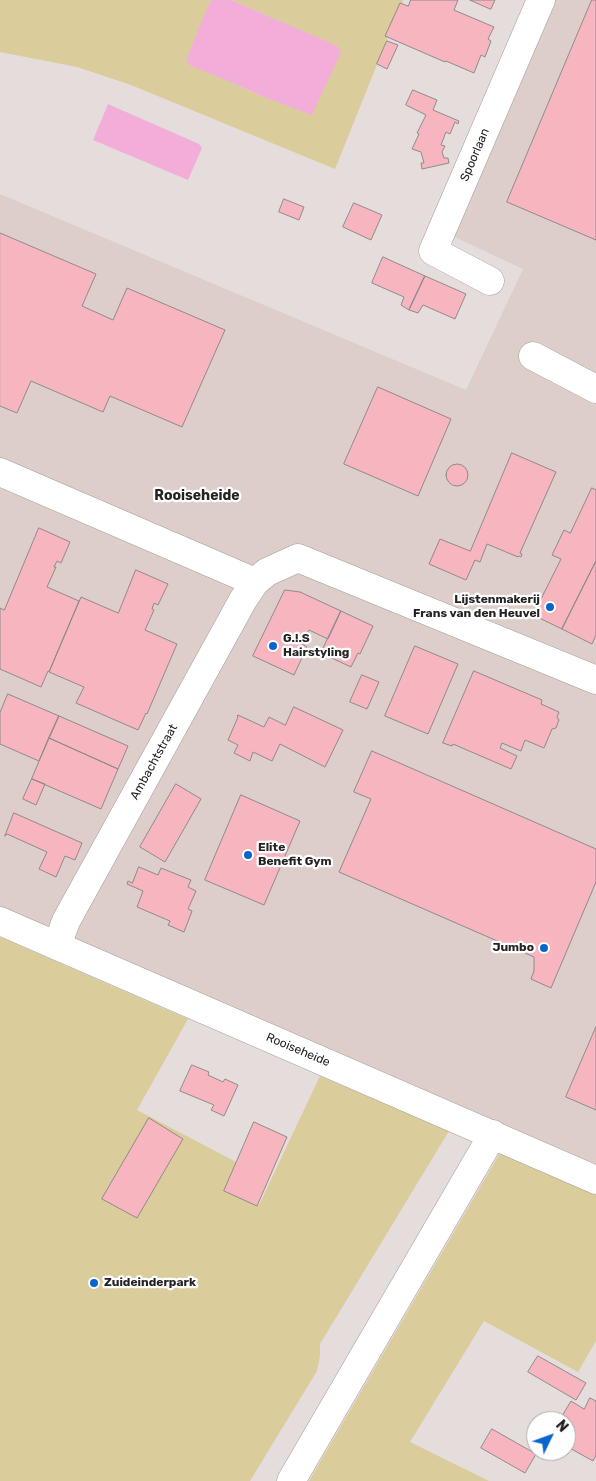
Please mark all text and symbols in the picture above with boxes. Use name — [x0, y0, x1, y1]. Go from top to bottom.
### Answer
street label: Spoorlaan — [457, 126, 493, 184]
district label: Rooiseheide — [154, 488, 240, 504]
place label: Lijstenmakerij Frans van den Heuvel — [413, 593, 540, 621]
marker: Lijstenmakerij Frans van den Heuvel — [544, 601, 556, 613]
place label: G.!.S Hairstyling — [283, 632, 349, 660]
marker: G.!.S Hairstyling — [267, 640, 279, 652]
street label: Ambachtstraat — [127, 722, 181, 802]
place label: Elite Benefit Gym — [258, 841, 331, 869]
marker: Elite Benefit Gym — [242, 849, 254, 861]
place label: Jumbo — [492, 941, 534, 955]
marker: Jumbo — [538, 942, 550, 954]
street label: Rooiseheide — [264, 1030, 332, 1070]
place label: Zuideinderpark — [104, 1276, 196, 1290]
marker: Zuideinderpark — [88, 1277, 100, 1289]
north arrow — [526, 1411, 576, 1461]
text: N — [552, 1417, 571, 1436]

